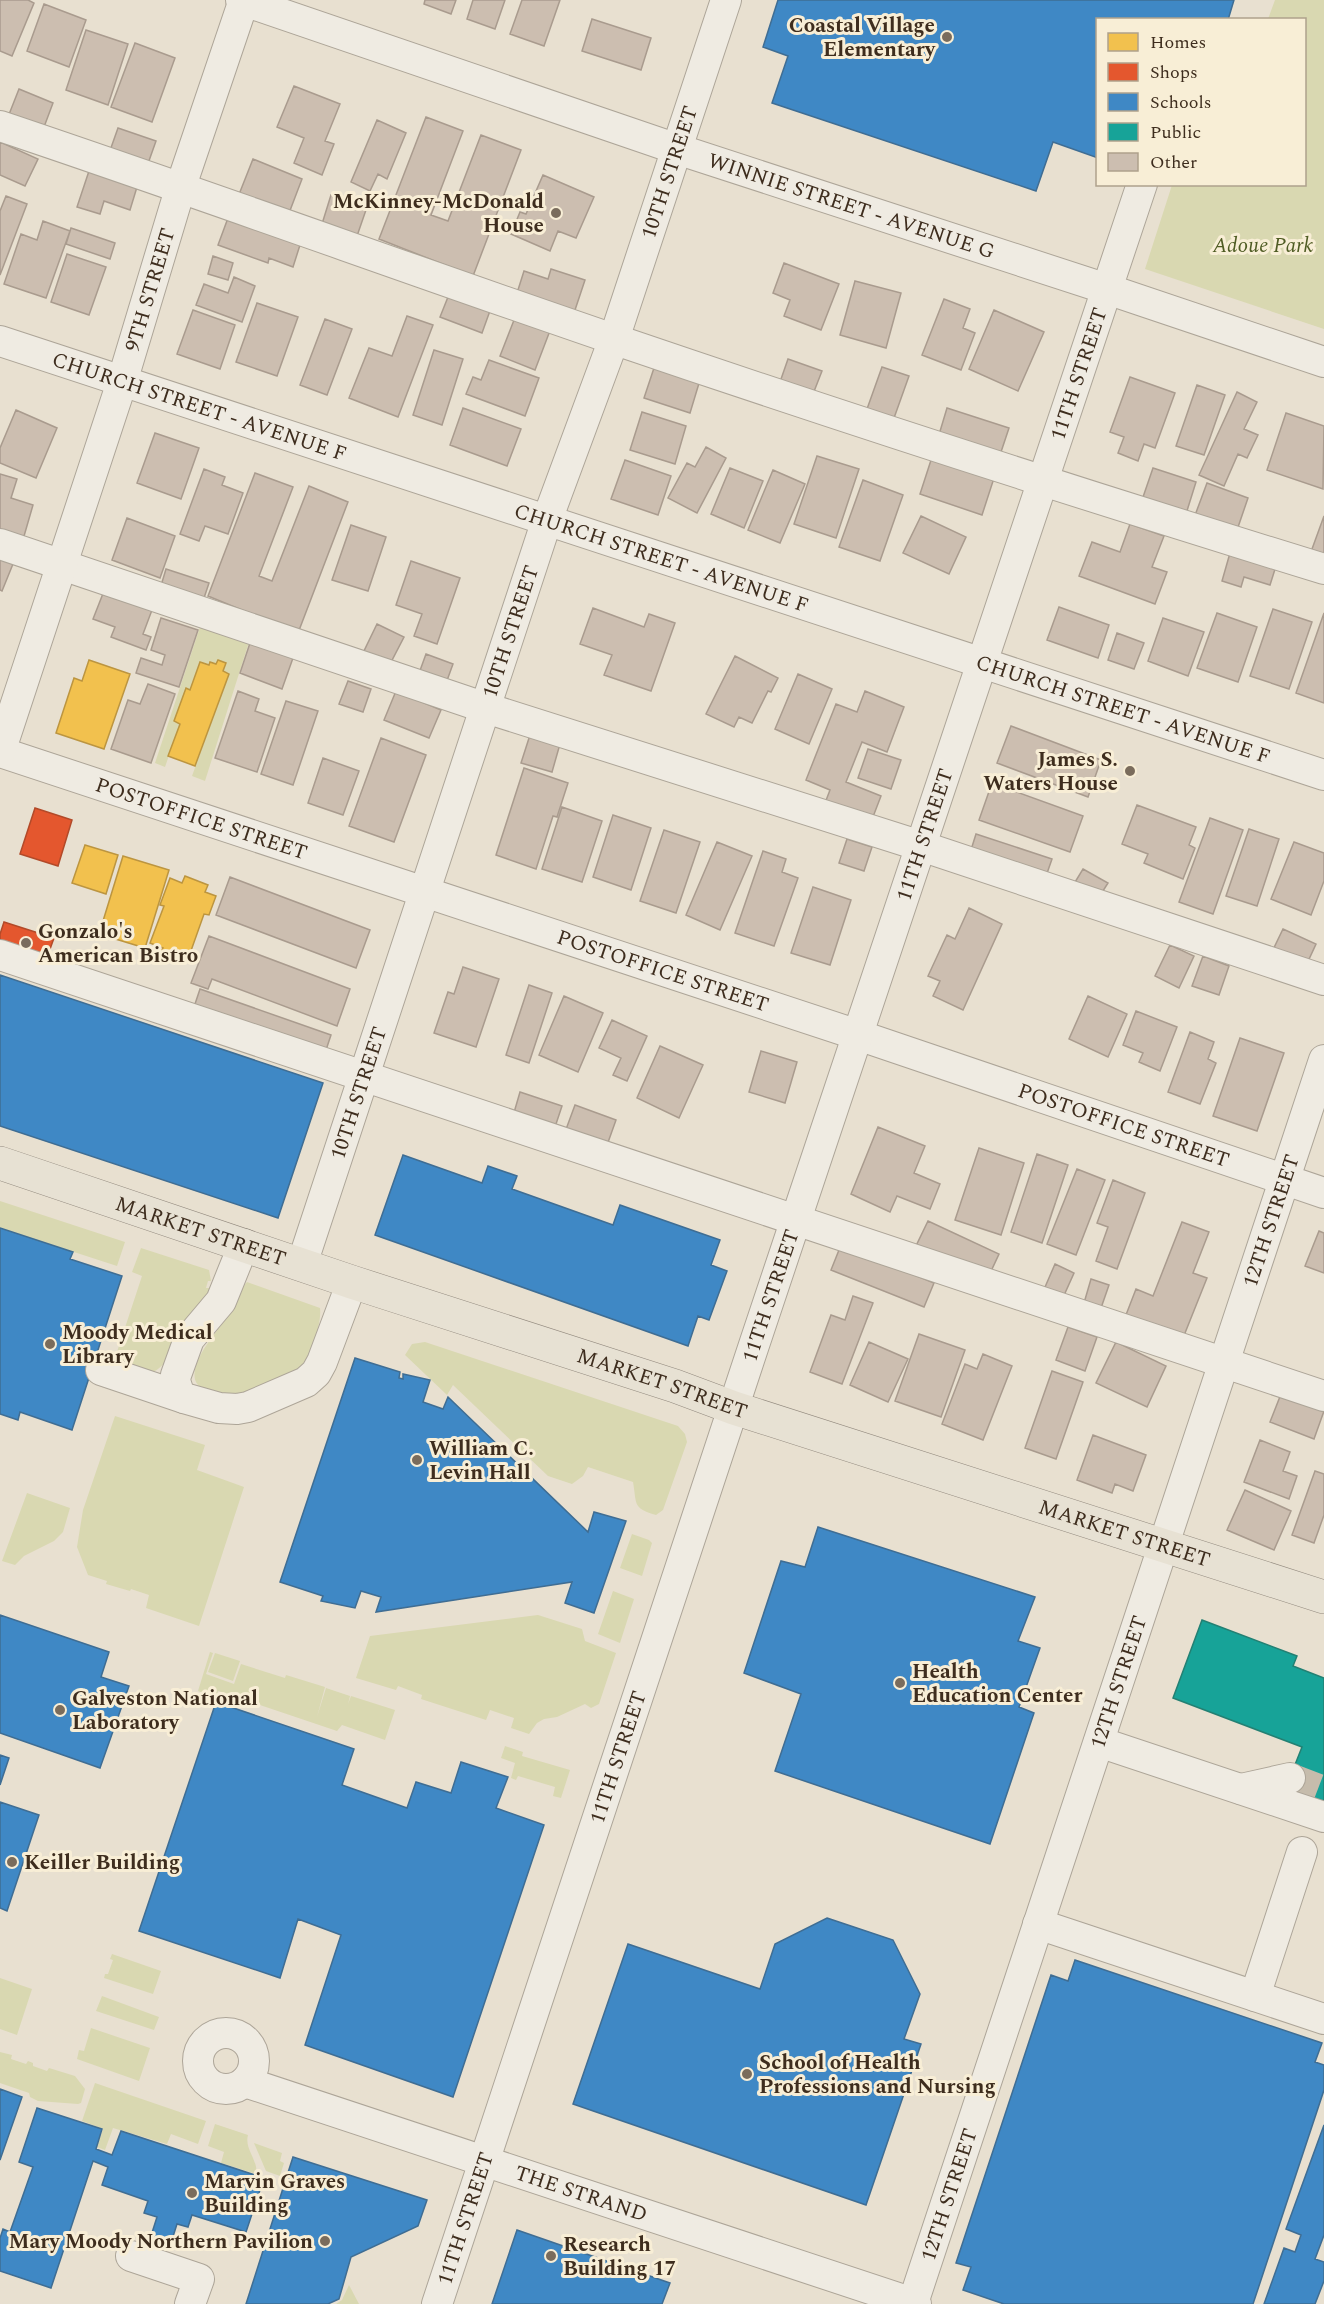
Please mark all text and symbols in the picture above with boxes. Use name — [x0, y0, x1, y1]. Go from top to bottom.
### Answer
place label: Coastal Village Elementary — [789, 10, 936, 66]
legend — [1096, 18, 1306, 186]
text: Homes — [1150, 29, 1206, 56]
marker: Coastal Village Elementary — [940, 30, 954, 44]
text: Shops — [1150, 59, 1198, 86]
text: Schools — [1150, 89, 1212, 116]
street label: 10TH STREET — [633, 102, 707, 243]
text: Public — [1150, 119, 1201, 146]
street label: WINNIE STREET - AVENUE G — [703, 145, 999, 268]
text: Other — [1150, 149, 1197, 176]
place label: McKinney-McDonald House — [333, 186, 544, 242]
marker: McKinney-McDonald House — [549, 206, 563, 220]
street label: 9TH STREET — [117, 224, 184, 356]
park label: Adoue Park — [1212, 230, 1313, 262]
street label: 11TH STREET — [1042, 304, 1117, 445]
street label: CHURCH STREET - AVENUE F — [48, 344, 351, 471]
street label: CHURCH STREET - AVENUE F — [510, 496, 813, 622]
street label: 10TH STREET — [474, 561, 548, 702]
street label: CHURCH STREET - AVENUE F — [971, 647, 1274, 773]
place label: James S. Waters House — [983, 744, 1118, 800]
street label: 11TH STREET — [888, 764, 963, 906]
marker: James S. Waters House — [1123, 764, 1137, 778]
street label: POSTOFFICE STREET — [91, 769, 311, 869]
place label: Gonzalo's American Bistro — [38, 916, 198, 972]
street label: POSTOFFICE STREET — [552, 922, 773, 1021]
marker: Gonzalo's American Bistro — [19, 936, 33, 950]
street label: 10TH STREET — [322, 1023, 396, 1164]
street label: POSTOFFICE STREET — [1013, 1075, 1233, 1177]
street label: 12TH STREET — [1235, 1150, 1309, 1292]
street label: MARKET STREET — [111, 1188, 290, 1276]
street label: 11TH STREET — [734, 1225, 808, 1367]
place label: Moody Medical Library — [62, 1317, 213, 1373]
marker: Moody Medical Library — [43, 1337, 57, 1351]
street label: MARKET STREET — [572, 1340, 751, 1428]
place label: William C. Levin Hall — [429, 1433, 534, 1489]
marker: William C. Levin Hall — [410, 1453, 424, 1467]
street label: MARKET STREET — [1034, 1492, 1214, 1577]
street label: 12TH STREET — [1082, 1612, 1156, 1753]
place label: Health Education Center — [912, 1656, 1082, 1712]
marker: Health Education Center — [893, 1676, 907, 1690]
place label: Galveston National Laboratory — [72, 1683, 258, 1739]
street label: 11TH STREET — [582, 1687, 656, 1828]
marker: Galveston National Laboratory — [53, 1703, 67, 1717]
place label: Keiller Building — [24, 1847, 180, 1879]
marker: Keiller Building — [5, 1855, 19, 1869]
place label: School of Health Professions and Nursing — [759, 2047, 996, 2103]
marker: School of Health Professions and Nursing — [740, 2067, 754, 2081]
street label: 12TH STREET — [913, 2124, 987, 2266]
street label: 11TH STREET — [429, 2148, 503, 2289]
street label: THE STRAND — [510, 2157, 651, 2231]
place label: Marvin Graves Building — [204, 2166, 345, 2222]
marker: Marvin Graves Building — [185, 2186, 199, 2200]
place label: Mary Moody Northern Pavilion — [9, 2226, 313, 2258]
place label: Research Building 17 — [563, 2229, 676, 2285]
marker: Mary Moody Northern Pavilion — [318, 2234, 332, 2248]
marker: Research Building 17 — [544, 2249, 558, 2263]

